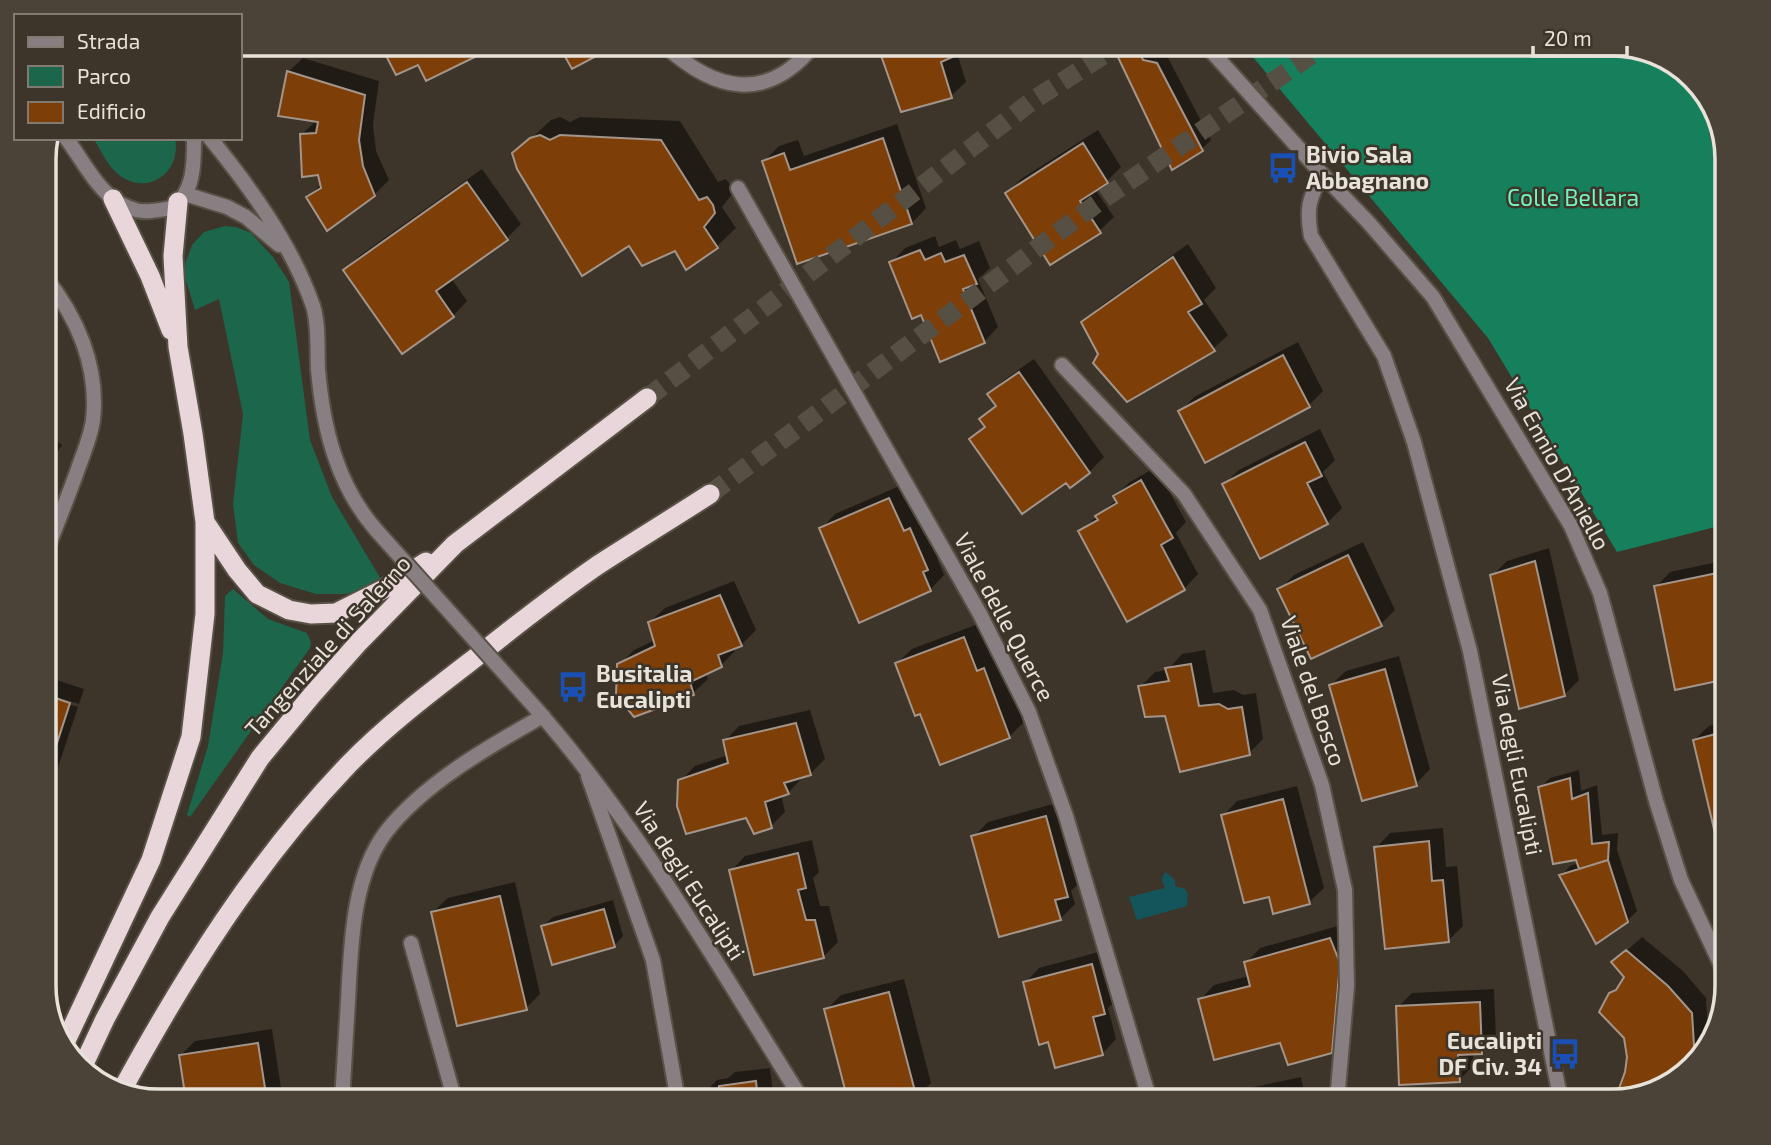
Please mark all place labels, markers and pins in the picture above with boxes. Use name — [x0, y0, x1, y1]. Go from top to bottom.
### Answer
place label: Bivio Sala Abbagnano — [1306, 140, 1429, 194]
bus stop icon: Bivio Sala Abbagnano — [1266, 151, 1300, 185]
place label: Busitalia Eucalipti — [596, 659, 692, 713]
bus stop icon: Busitalia Eucalipti — [556, 670, 590, 704]
place label: Eucalipti DF Civ. 34 — [1438, 1026, 1542, 1080]
bus stop icon: Eucalipti DF Civ. 34 — [1548, 1037, 1582, 1071]

